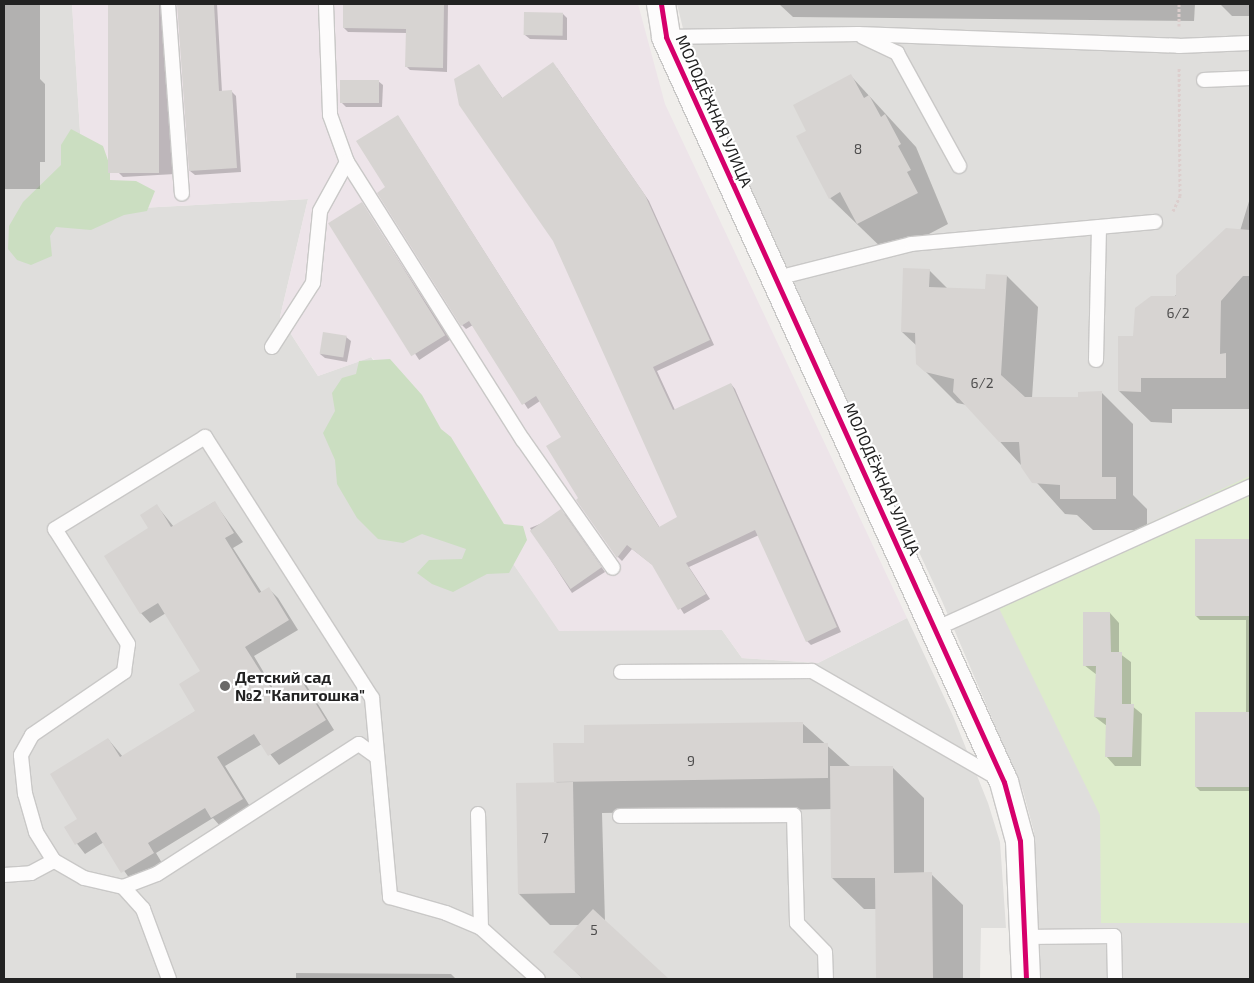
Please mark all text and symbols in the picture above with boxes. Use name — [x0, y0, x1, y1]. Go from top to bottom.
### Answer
street label: МОЛОДЁЖНАЯ УЛИЦА — [672, 32, 756, 190]
house number: 8 — [854, 141, 862, 157]
house number: 6/2 — [1166, 305, 1190, 321]
house number: 6/2 — [970, 375, 994, 391]
street label: МОЛОДЁЖНАЯ УЛИЦА — [840, 400, 924, 558]
place label: Детский сад №2 "Капитошка" — [235, 667, 365, 705]
marker: Детский сад №2 "Капитошка" — [219, 680, 231, 692]
house number: 9 — [687, 753, 695, 769]
house number: 7 — [541, 830, 549, 846]
house number: 5 — [590, 922, 598, 938]

